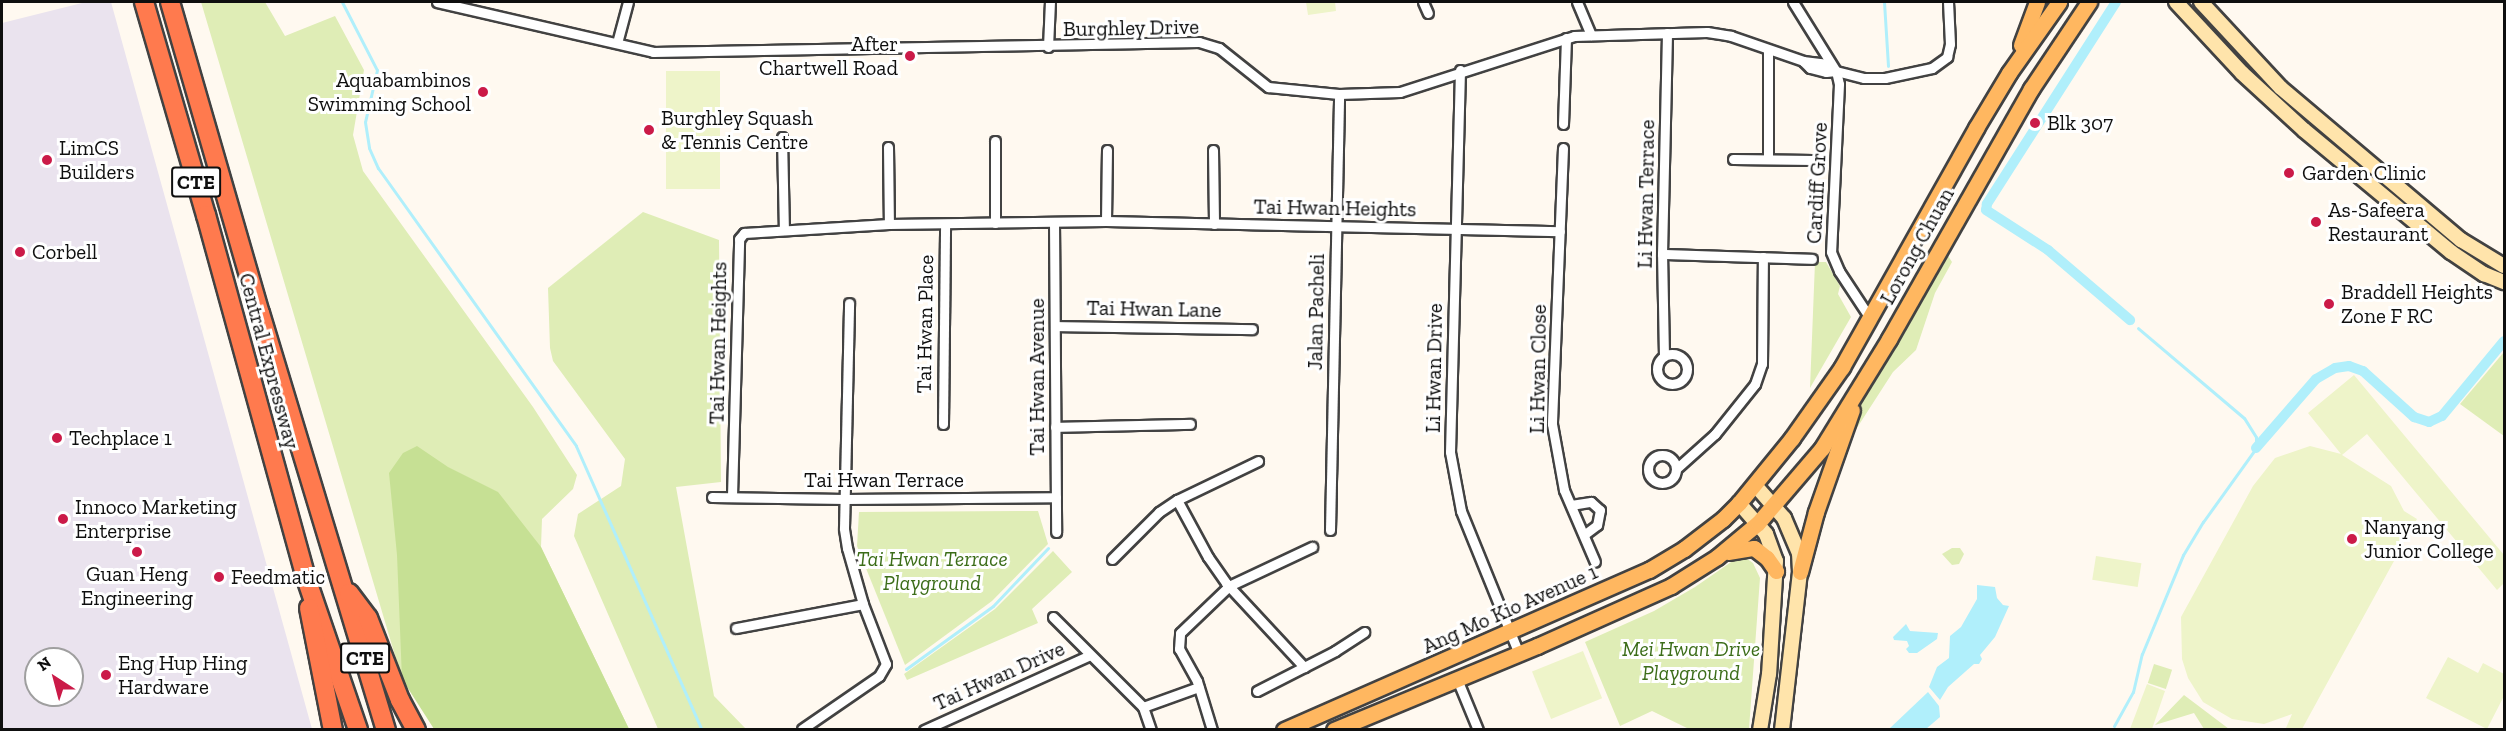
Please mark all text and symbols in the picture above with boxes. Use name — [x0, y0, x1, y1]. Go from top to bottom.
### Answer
street label: Burghley Drive — [1063, 14, 1199, 42]
place label: After Chartwell Road — [759, 31, 898, 81]
marker: After Chartwell Road — [903, 49, 917, 63]
place label: Aquabambinos Swimming School — [308, 67, 471, 117]
marker: Aquabambinos Swimming School — [476, 85, 490, 99]
place label: Burghley Squash & Tennis Centre — [661, 105, 813, 155]
place label: Blk 307 — [2047, 110, 2113, 136]
marker: Blk 307 — [2028, 116, 2042, 130]
street label: Li Hwan Terrace — [1632, 119, 1660, 269]
street label: Cardiff Grove — [1801, 122, 1833, 244]
marker: Burghley Squash & Tennis Centre — [642, 123, 656, 137]
place label: LimCS Builders — [59, 135, 134, 185]
marker: LimCS Builders — [40, 153, 54, 167]
place label: Garden Clinic — [2302, 160, 2426, 186]
marker: Garden Clinic — [2280, 164, 2298, 182]
road number: CTE — [170, 165, 222, 199]
street label: Lorong Chuan — [1875, 183, 1959, 309]
street label: Tai Hwan Heights — [1253, 194, 1417, 222]
place label: As-Safeera Restaurant — [2328, 197, 2428, 247]
marker: As-Safeera Restaurant — [2309, 215, 2323, 229]
place label: Corbell — [32, 239, 97, 265]
marker: Corbell — [13, 245, 27, 259]
street label: Tai Hwan Place — [911, 254, 939, 394]
street label: Jalan Pacheli — [1302, 254, 1330, 370]
street label: Tai Hwan Heights — [704, 261, 732, 425]
street label: Central Expressway — [233, 270, 305, 452]
place label: Braddell Heights Zone F RC — [2341, 279, 2493, 329]
street label: Tai Hwan Lane — [1086, 295, 1222, 323]
marker: Braddell Heights Zone F RC — [2322, 297, 2336, 311]
street label: Tai Hwan Avenue — [1024, 298, 1050, 456]
street label: Li Hwan Drive — [1420, 303, 1448, 433]
street label: Li Hwan Close — [1524, 304, 1552, 434]
place label: Techplace 1 — [69, 425, 172, 451]
marker: Techplace 1 — [50, 431, 64, 445]
street label: Tai Hwan Terrace — [804, 467, 964, 493]
place label: Innoco Marketing Enterprise — [75, 494, 237, 544]
marker: Innoco Marketing Enterprise — [56, 512, 70, 526]
place label: Nanyang Junior College — [2364, 514, 2494, 564]
marker: Nanyang Junior College — [2345, 532, 2359, 546]
marker: Guan Heng Engineering — [130, 545, 144, 559]
park label: Tai Hwan Terrace Playground — [856, 546, 1008, 596]
street label: Ang Mo Kio Avenue 1 — [1418, 559, 1602, 659]
place label: Guan Heng Engineering — [81, 561, 193, 611]
place label: Feedmatic — [231, 564, 325, 590]
marker: Feedmatic — [212, 570, 226, 584]
street label: Tai Hwan Drive — [930, 636, 1068, 716]
park label: Mei Hwan Drive Playground — [1622, 636, 1760, 686]
road number: CTE — [340, 641, 391, 675]
north arrow — [24, 647, 84, 707]
place label: Eng Hup Hing Hardware — [118, 650, 247, 700]
text: N — [34, 652, 55, 675]
marker: Eng Hup Hing Hardware — [99, 668, 113, 682]

